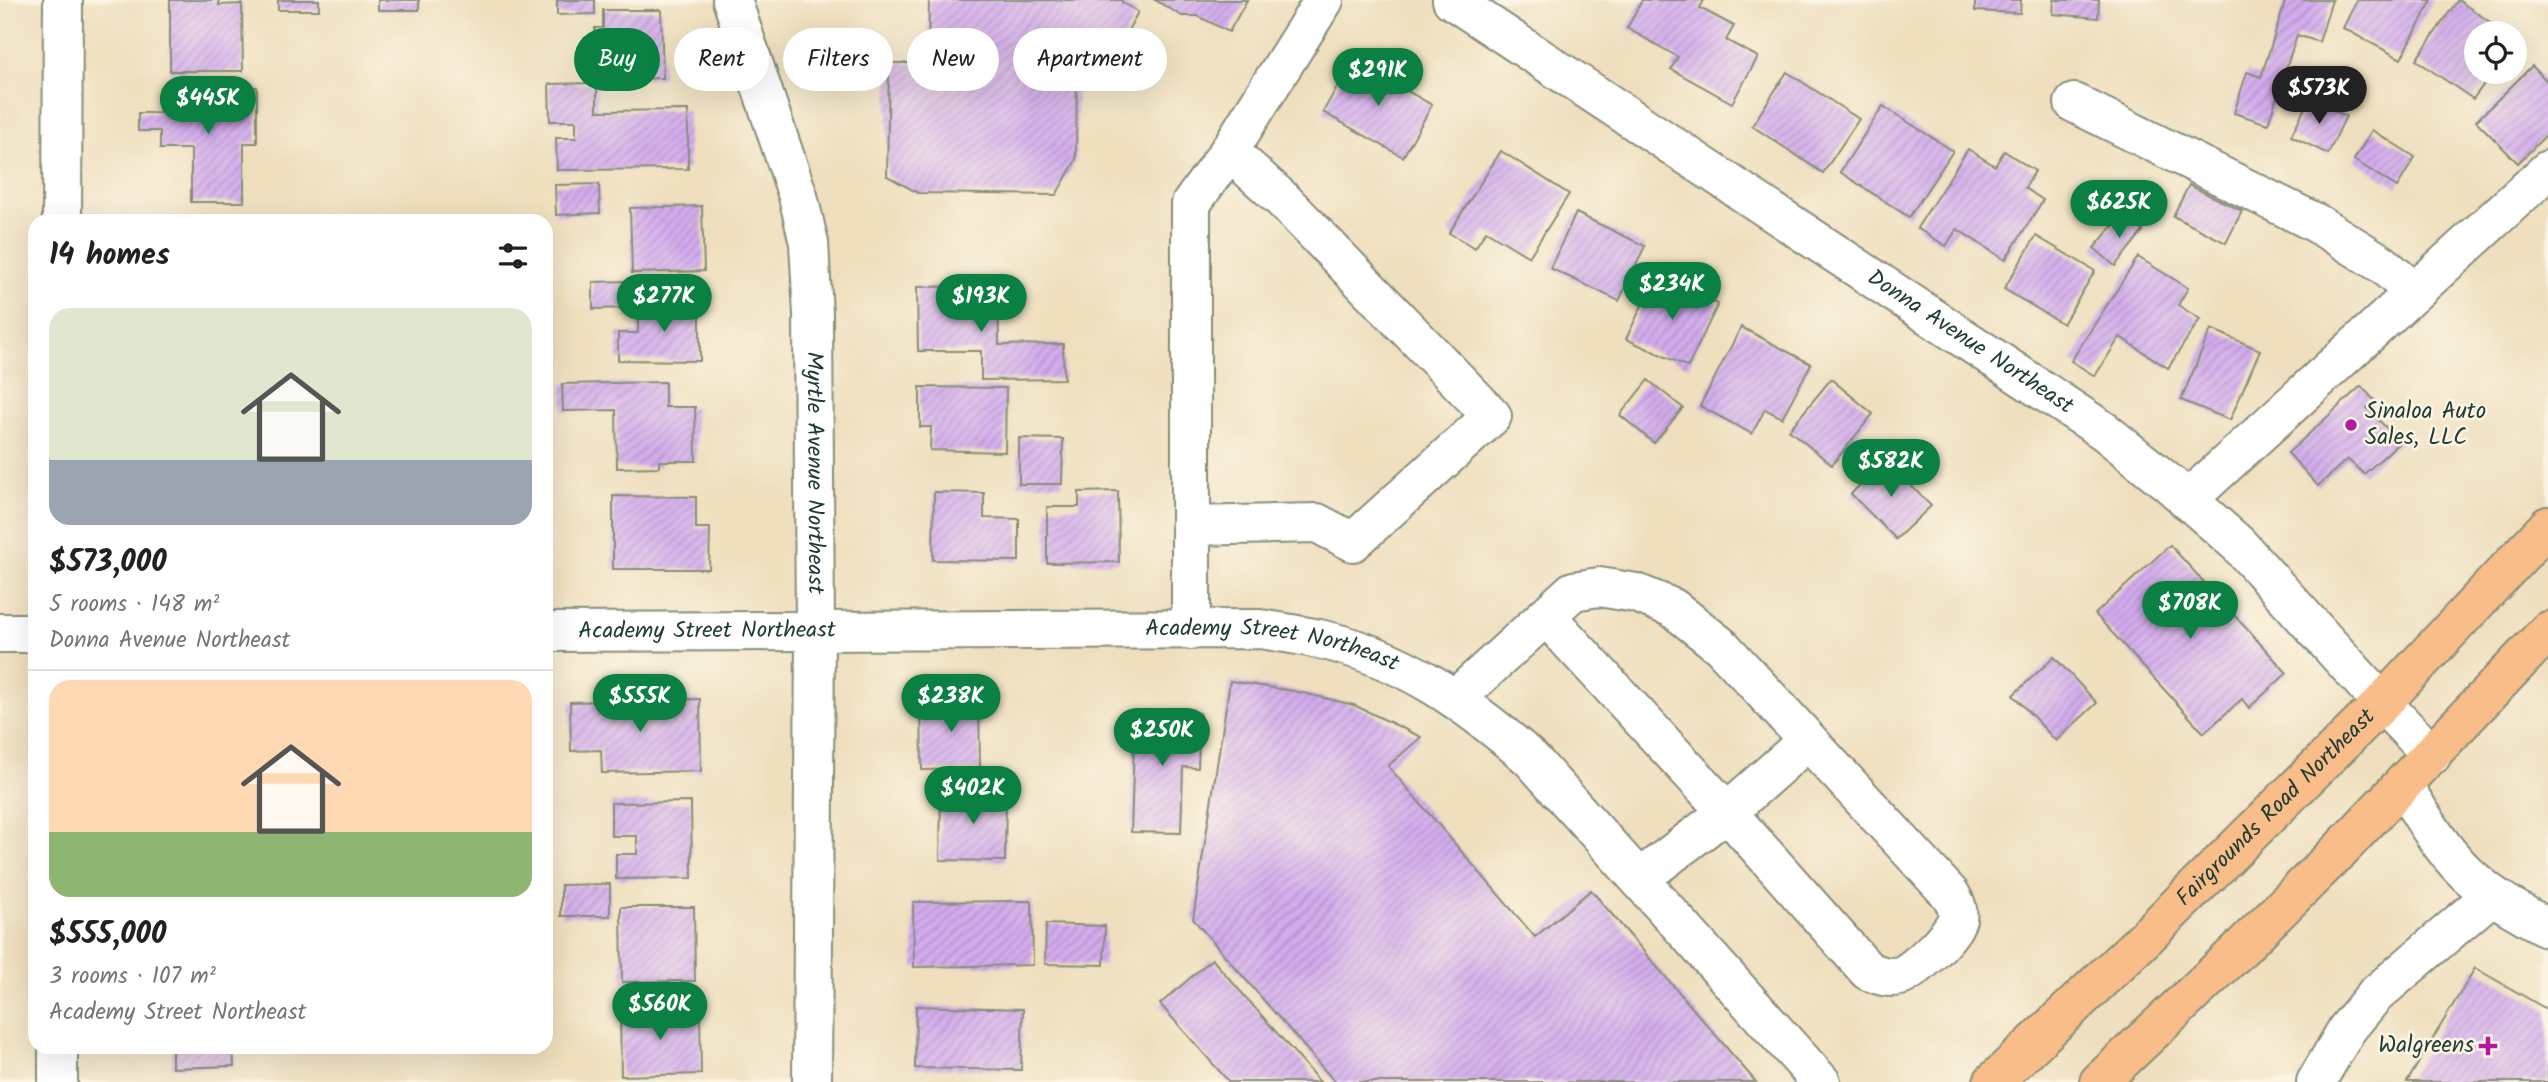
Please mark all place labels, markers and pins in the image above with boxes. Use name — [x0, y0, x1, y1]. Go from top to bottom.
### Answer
pin: $291K — [1329, 48, 1427, 108]
pin: $573K — [2270, 66, 2368, 126]
pin: $445K — [159, 76, 257, 136]
pin: $625K — [2070, 180, 2168, 240]
pin: $234K — [1623, 262, 1721, 322]
pin: $277K — [615, 274, 713, 334]
pin: $193K — [932, 274, 1030, 334]
place label: Sinaloa Auto Sales, LLC — [2365, 394, 2486, 456]
marker: Sinaloa Auto Sales, LLC — [2343, 417, 2359, 433]
pin: $582K — [1842, 440, 1940, 499]
pin: $708K — [2141, 582, 2239, 641]
pin: $555K — [591, 674, 689, 734]
pin: $238K — [902, 674, 1000, 734]
pin: $250K — [1113, 708, 1211, 768]
pin: $402K — [924, 766, 1022, 826]
pin: $560K — [611, 982, 709, 1042]
place label: Walgreens — [2378, 1028, 2474, 1064]
marker: Walgreens — [2480, 1038, 2496, 1054]

